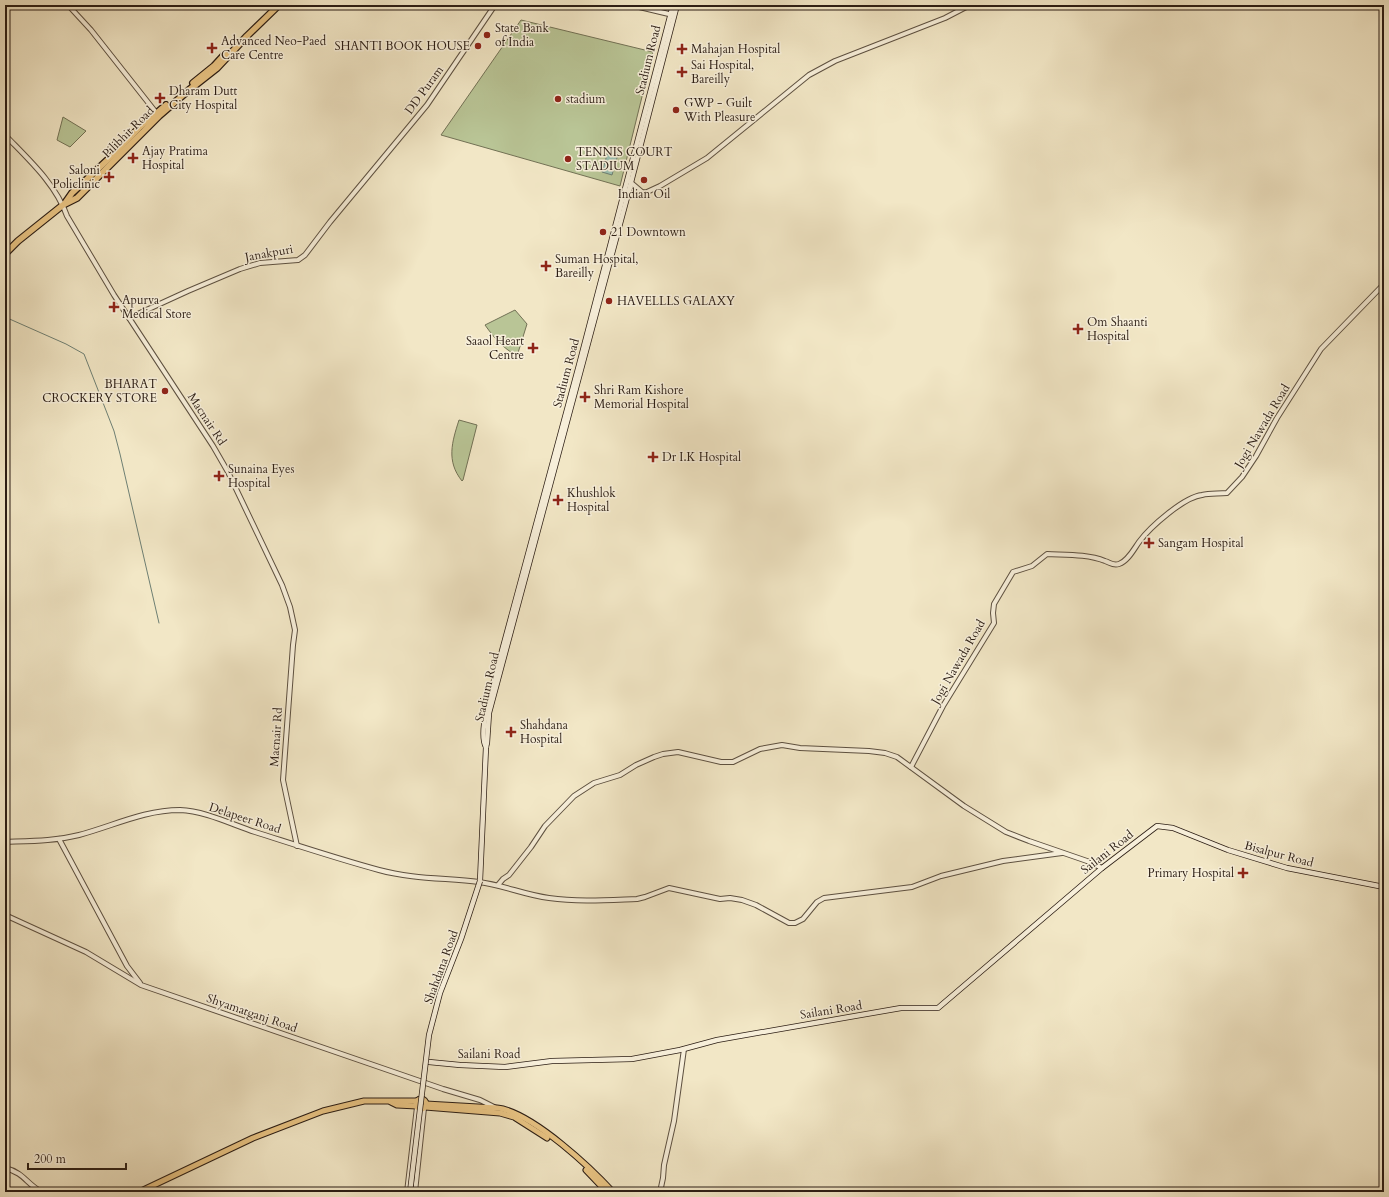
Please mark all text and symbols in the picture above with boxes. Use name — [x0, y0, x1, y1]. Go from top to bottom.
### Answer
place label: State Bank of India — [495, 20, 550, 50]
street label: Stadium Road — [632, 23, 665, 96]
marker: State Bank of India — [482, 30, 492, 40]
place label: Advanced Neo-Paed Care Centre — [221, 33, 327, 63]
place label: SHANTI BOOK HOUSE — [334, 38, 470, 54]
marker: SHANTI BOOK HOUSE — [473, 41, 483, 51]
place label: Mahajan Hospital — [691, 41, 780, 57]
marker: Advanced Neo-Paed Care Centre — [206, 42, 218, 54]
marker: Mahajan Hospital — [676, 43, 688, 55]
place label: Sai Hospital, Bareilly — [691, 57, 754, 87]
street label: DD Puram — [401, 62, 447, 117]
marker: Sai Hospital, Bareilly — [676, 66, 688, 78]
place label: Dharam Dutt City Hospital — [169, 83, 238, 113]
place label: stadium — [566, 91, 606, 107]
marker: Dharam Dutt City Hospital — [154, 92, 166, 104]
marker: stadium — [553, 94, 563, 104]
place label: GWP - Guilt With Pleasure — [683, 95, 755, 125]
street label: Pilibhit Road — [99, 102, 158, 161]
marker: GWP - Guilt With Pleasure — [671, 105, 681, 115]
place label: Ajay Pratima Hospital — [142, 143, 209, 173]
place label: TENNIS COURT STADIUM — [576, 144, 673, 174]
marker: Ajay Pratima Hospital — [127, 152, 139, 164]
marker: TENNIS COURT STADIUM — [563, 154, 573, 164]
place label: Saloni Policlinic — [52, 162, 101, 192]
marker: Saloni Policlinic — [103, 171, 115, 183]
marker: Indian Oil — [639, 175, 649, 185]
place label: Indian Oil — [618, 186, 670, 202]
place label: 21 Downtown — [611, 224, 686, 240]
marker: 21 Downtown — [598, 227, 608, 237]
street label: Janakpuri — [242, 241, 295, 265]
place label: Suman Hospital, Bareilly — [555, 251, 638, 281]
marker: Suman Hospital, Bareilly — [540, 260, 552, 272]
place label: Apurva Medical Store — [122, 292, 192, 322]
place label: HAVELLLS GALAXY — [617, 293, 735, 309]
marker: HAVELLLS GALAXY — [604, 296, 614, 306]
marker: Apurva Medical Store — [109, 302, 119, 312]
place label: Om Shaanti Hospital — [1087, 314, 1148, 344]
marker: Om Shaanti Hospital — [1072, 323, 1084, 335]
place label: Saaol Heart Centre — [466, 333, 524, 363]
street label: Stadium Road — [549, 336, 583, 409]
marker: Saaol Heart Centre — [527, 342, 539, 354]
place label: BHARAT CROCKERY STORE — [42, 376, 157, 406]
street label: Jogi Nawada Road — [1230, 381, 1294, 473]
place label: Shri Ram Kishore Memorial Hospital — [594, 382, 689, 412]
marker: BHARAT CROCKERY STORE — [160, 386, 170, 396]
street label: Macnair Rd — [184, 390, 230, 449]
marker: Shri Ram Kishore Memorial Hospital — [579, 391, 591, 403]
place label: Dr I.K Hospital — [662, 449, 741, 465]
marker: Dr I.K Hospital — [647, 451, 659, 463]
place label: Sunaina Eyes Hospital — [228, 461, 294, 491]
marker: Sunaina Eyes Hospital — [213, 470, 225, 482]
place label: Khushlok Hospital — [567, 485, 616, 515]
marker: Khushlok Hospital — [552, 494, 564, 506]
place label: Sangam Hospital — [1158, 535, 1244, 551]
marker: Sangam Hospital — [1143, 537, 1155, 549]
street label: Jogi Nawada Road — [926, 616, 989, 709]
street label: Stadium Road — [471, 650, 503, 723]
street label: Macnair Rd — [266, 706, 286, 767]
place label: Shahdana Hospital — [520, 717, 569, 747]
marker: Shahdana Hospital — [505, 726, 517, 738]
street label: Delapeer Road — [207, 799, 284, 837]
street label: Sailani Road — [1077, 826, 1137, 878]
street label: Bisalpur Road — [1243, 837, 1316, 871]
place label: Primary Hospital — [1148, 865, 1234, 881]
marker: Primary Hospital — [1237, 867, 1249, 879]
street label: Shahdana Road — [420, 927, 462, 1006]
street label: Shyamatganj Road — [204, 990, 300, 1036]
street label: Sailani Road — [799, 997, 864, 1023]
street label: Sailani Road — [458, 1046, 521, 1062]
scale bar — [28, 1145, 126, 1171]
text: 200 m — [34, 1151, 67, 1167]

